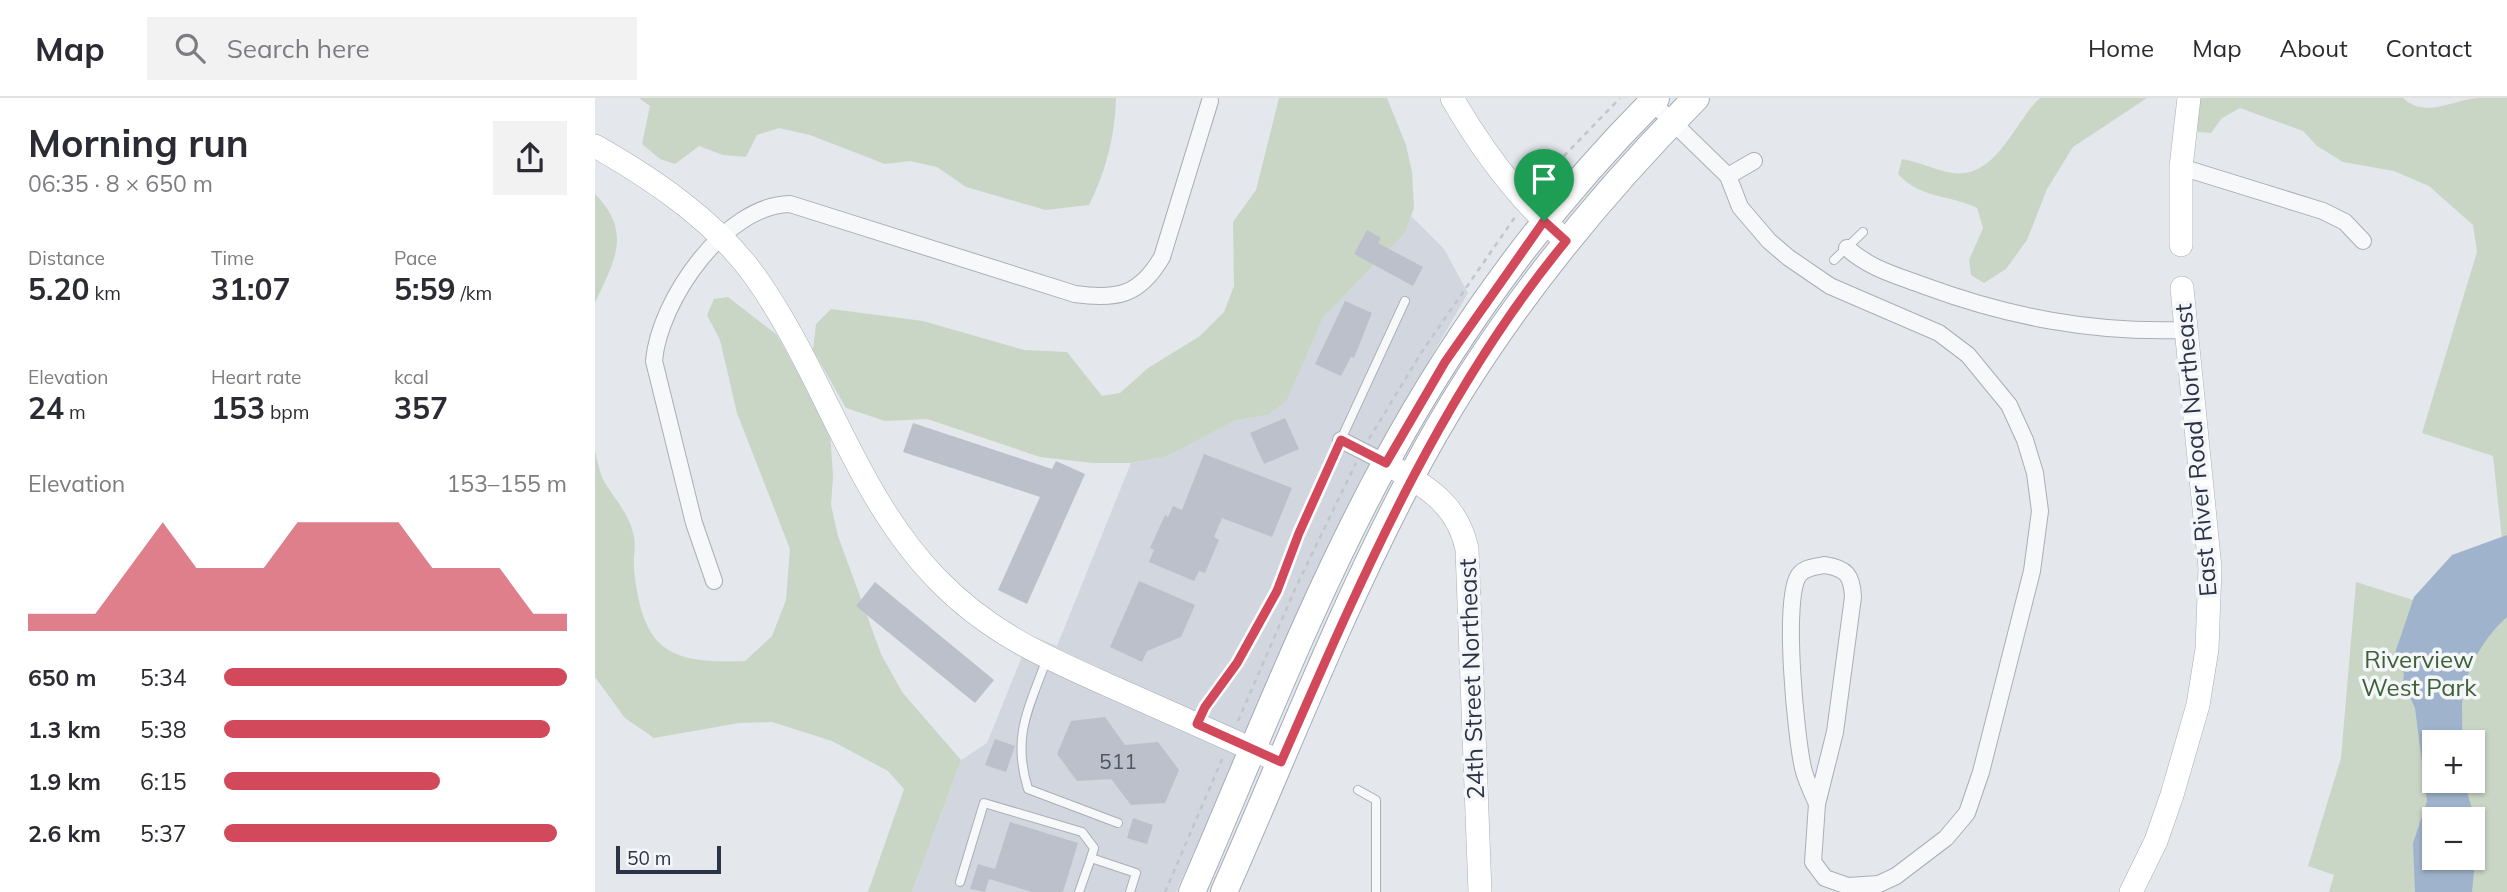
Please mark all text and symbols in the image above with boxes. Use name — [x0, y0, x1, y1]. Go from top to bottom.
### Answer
search box — [147, 17, 637, 80]
text: Map — [35, 28, 105, 69]
icon: search — [171, 29, 209, 67]
text: Search here — [227, 32, 370, 65]
text: Home — [2088, 33, 2154, 63]
text: Map — [2192, 33, 2242, 63]
text: About — [2280, 33, 2348, 63]
text: Contact — [2386, 33, 2472, 63]
text: Morning run — [28, 119, 249, 167]
button: share — [493, 121, 567, 195]
pin — [1514, 149, 1574, 221]
icon: arrive — [1525, 160, 1563, 198]
text: 06:35 · 8 × 650 m — [28, 169, 213, 198]
text: Distance — [28, 246, 105, 270]
text: Time — [211, 246, 254, 270]
text: Pace — [394, 246, 437, 270]
text: 5.20 — [28, 270, 89, 308]
text: 31:07 — [211, 270, 290, 308]
text: 5:59 — [394, 270, 455, 308]
text: km — [89, 281, 121, 305]
text: /km — [455, 281, 492, 305]
street label: East River Road Northeast — [2167, 302, 2223, 598]
text: Elevation — [28, 365, 108, 389]
text: Heart rate — [211, 365, 301, 389]
text: kcal — [394, 365, 429, 389]
text: 24 — [28, 389, 64, 427]
text: 153 — [211, 389, 265, 427]
text: 357 — [394, 389, 448, 427]
text: m — [64, 400, 86, 424]
text: bpm — [265, 400, 309, 424]
text: Elevation — [28, 469, 125, 498]
text: 153–155 m — [446, 469, 567, 498]
street label: 24th Street Northeast — [1452, 558, 1490, 800]
park label: Riverview West Park — [2361, 644, 2477, 702]
text: 650 m — [28, 663, 96, 692]
text: 5:34 — [140, 663, 187, 692]
text: 1.3 km — [28, 715, 101, 744]
text: 5:38 — [140, 715, 187, 744]
map controls — [2422, 730, 2485, 870]
button: + — [2422, 730, 2485, 793]
house number: 511 — [1099, 748, 1137, 774]
text: 1.9 km — [28, 767, 101, 796]
text: 6:15 — [140, 767, 187, 796]
button: − — [2422, 807, 2485, 870]
text: 2.6 km — [28, 819, 101, 848]
text: 5:37 — [140, 819, 187, 848]
scale bar — [616, 843, 721, 875]
text: 50 m — [627, 846, 671, 870]

